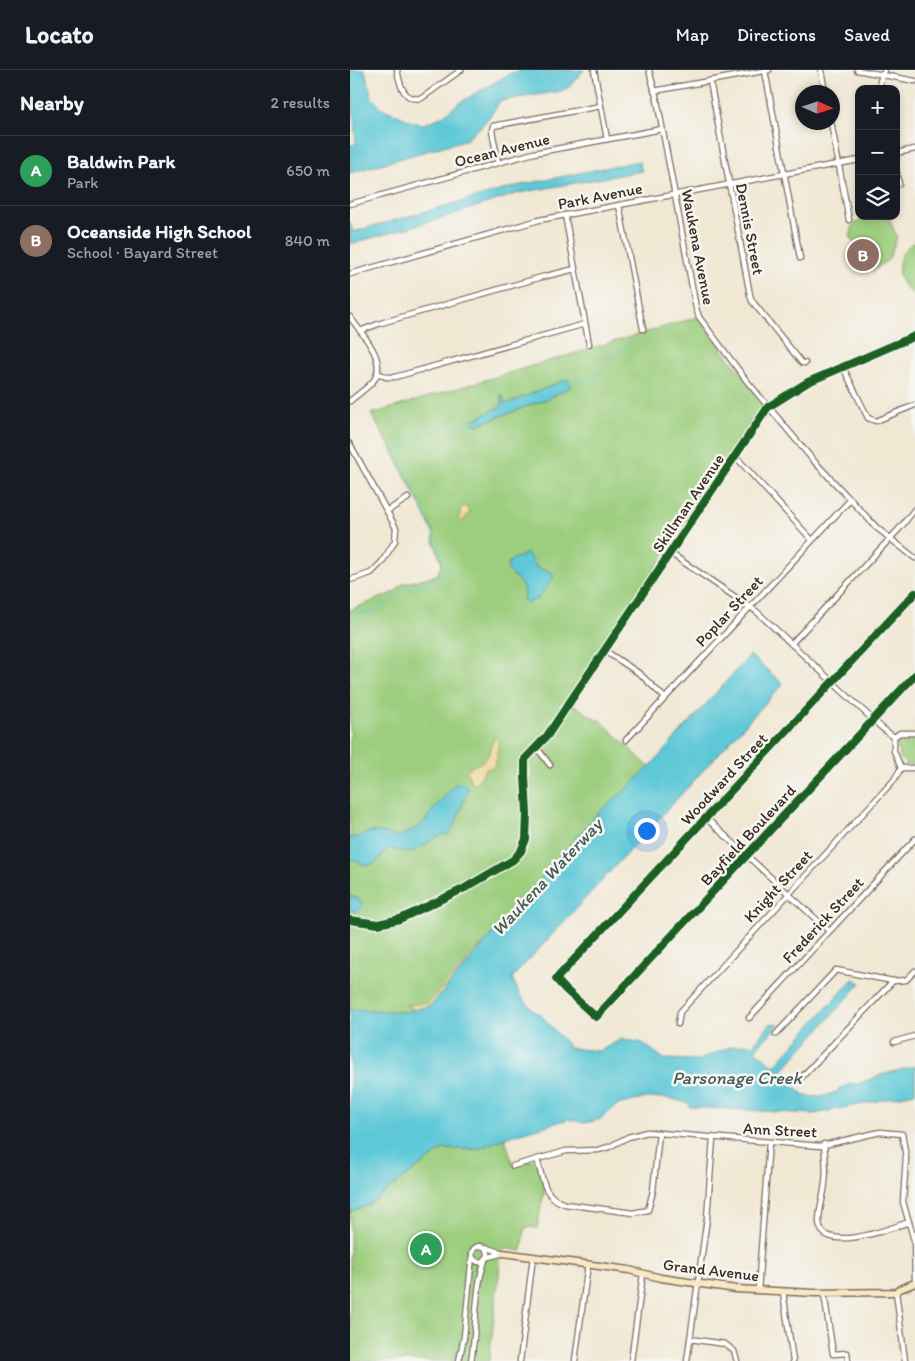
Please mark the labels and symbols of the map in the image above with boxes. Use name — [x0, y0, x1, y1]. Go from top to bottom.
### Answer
north arrow — [795, 85, 840, 130]
street label: Ocean Avenue — [452, 129, 552, 171]
street label: Park Avenue — [556, 178, 644, 214]
street label: Dennis Street — [732, 181, 768, 277]
street label: Waukena Avenue — [677, 188, 719, 306]
pin: B — [847, 236, 879, 274]
street label: Skillman Avenue — [648, 450, 728, 556]
street label: Poplar Street — [691, 572, 767, 650]
street label: Woodward Street — [677, 729, 771, 829]
street label: Bayfield Boulevard — [696, 781, 800, 889]
water label: Waukena Waterway — [487, 812, 609, 940]
your location — [634, 818, 660, 844]
street label: Knight Street — [740, 846, 816, 926]
street label: Frederick Street — [778, 873, 868, 967]
water label: Parsonage Creek — [672, 1067, 804, 1089]
street label: Ann Street — [743, 1119, 817, 1141]
pin: A — [410, 1230, 442, 1268]
street label: Grand Avenue — [662, 1255, 760, 1285]

